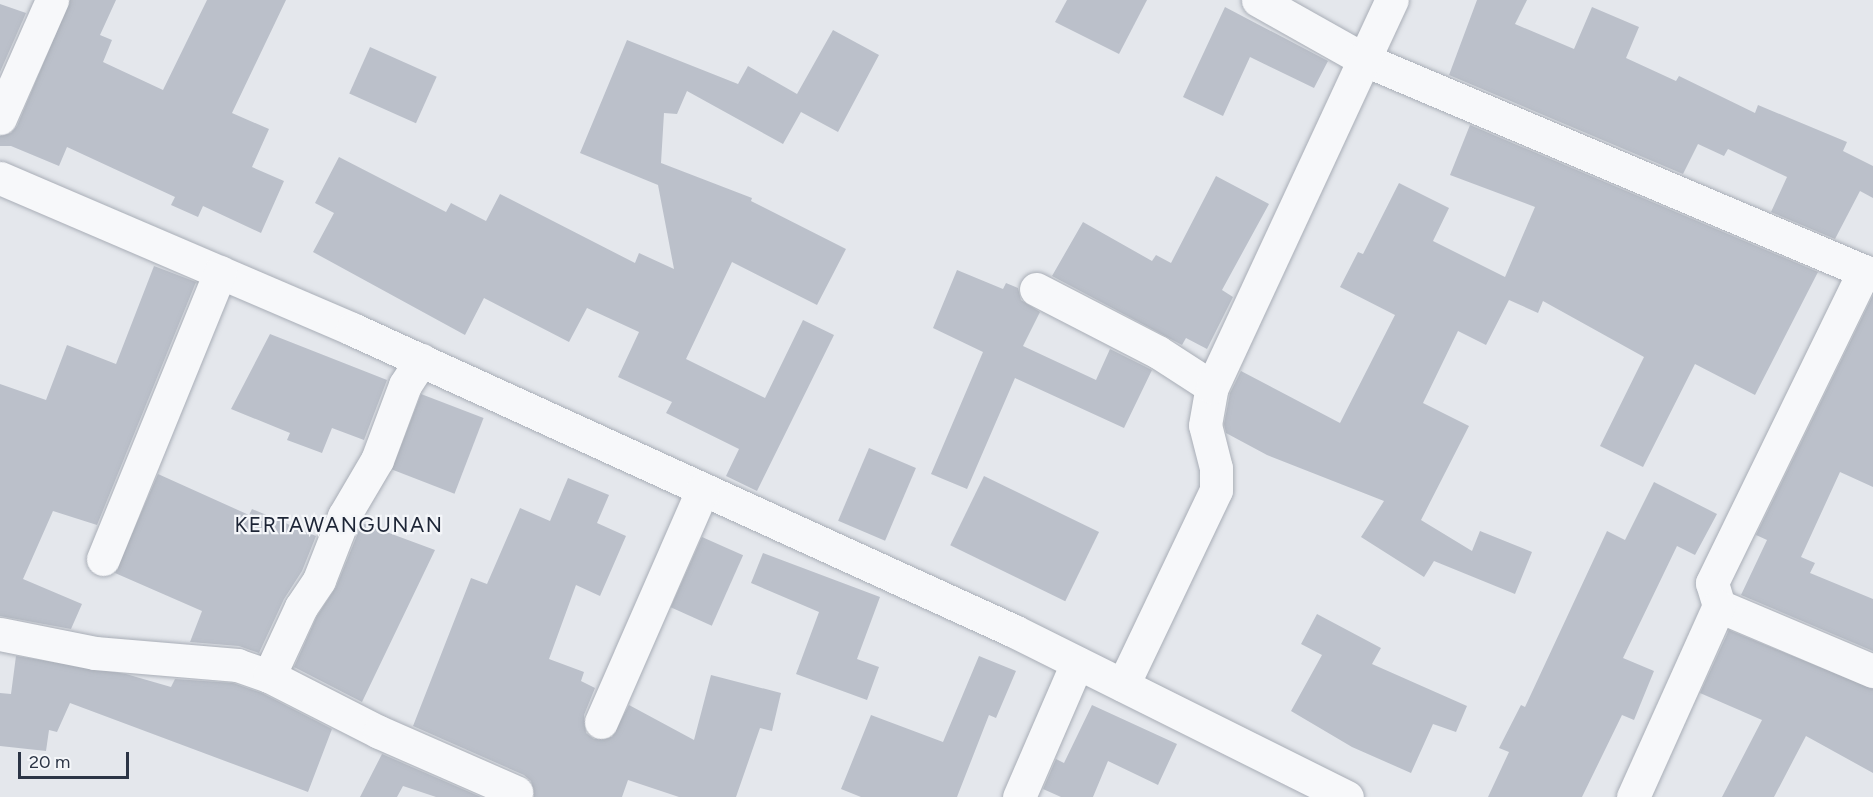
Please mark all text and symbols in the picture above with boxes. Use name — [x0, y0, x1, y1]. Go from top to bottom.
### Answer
district label: KERTAWANGUNAN — [235, 512, 443, 538]
scale bar — [21, 740, 132, 778]
text: 20 m — [29, 751, 70, 773]

